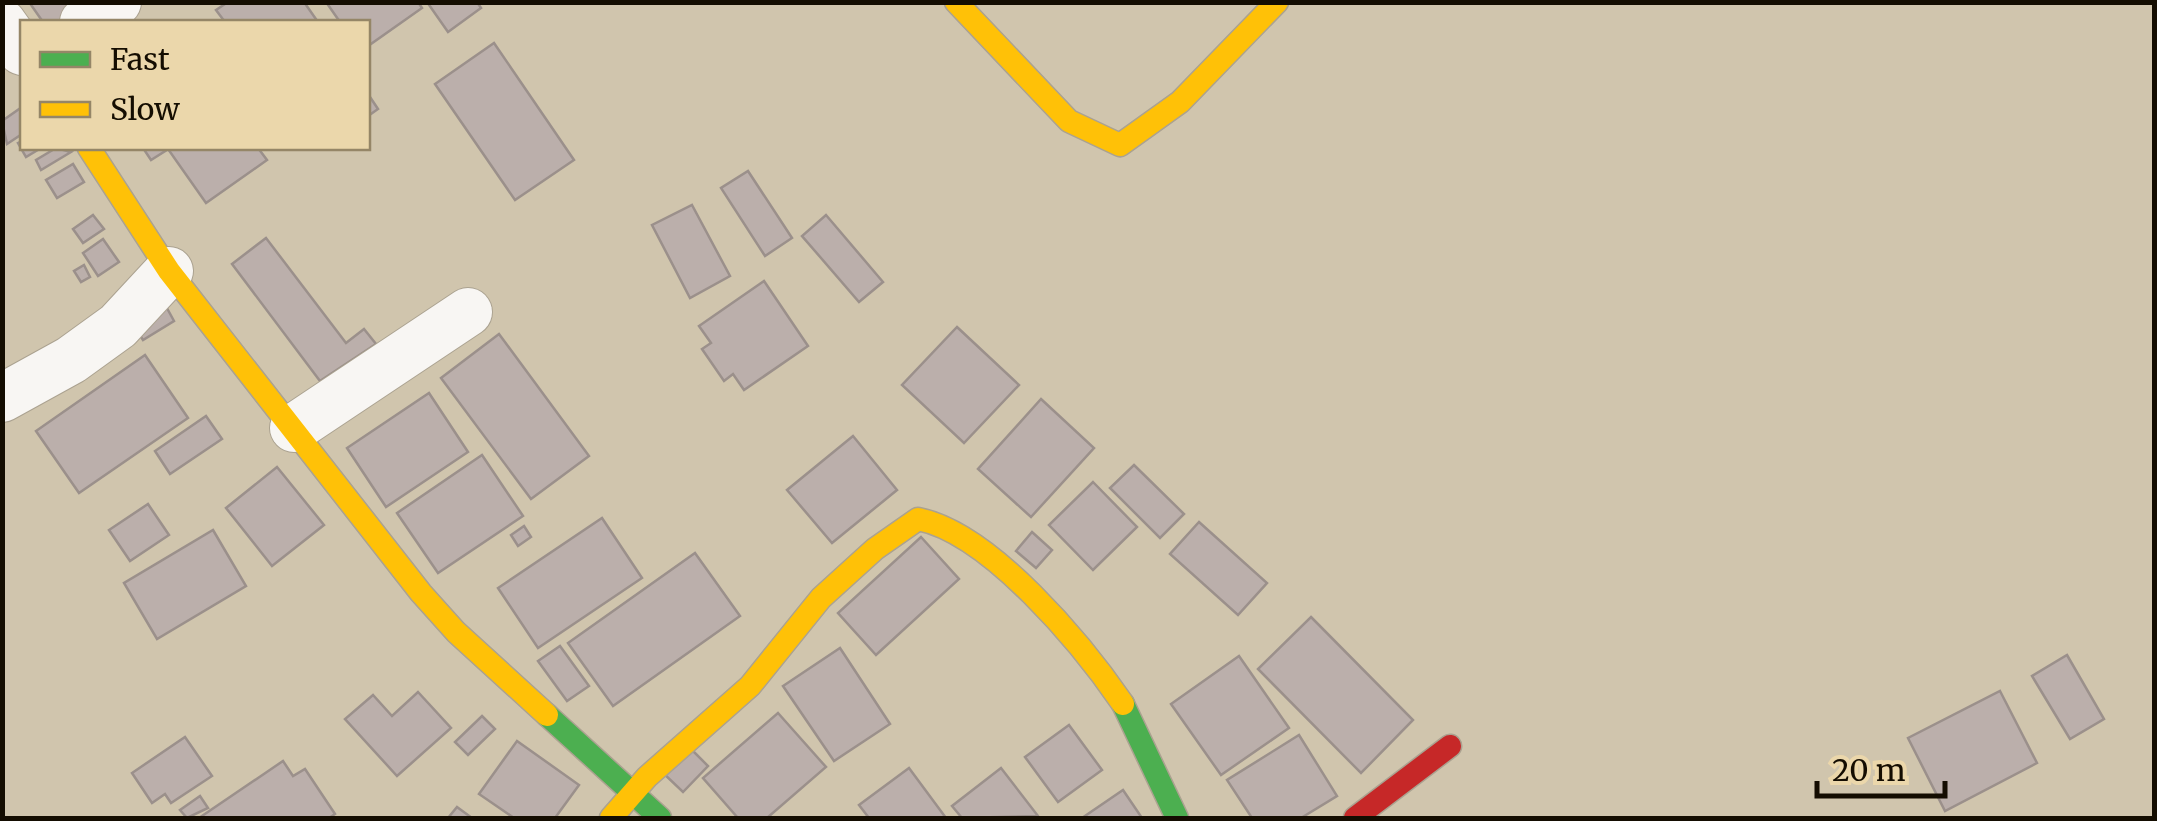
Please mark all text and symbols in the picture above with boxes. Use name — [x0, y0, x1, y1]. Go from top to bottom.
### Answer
legend — [20, 20, 370, 150]
text: Fast — [110, 40, 170, 78]
text: Slow — [110, 90, 180, 128]
scale bar — [1817, 736, 1944, 798]
text: 20 m — [1832, 751, 1906, 789]

